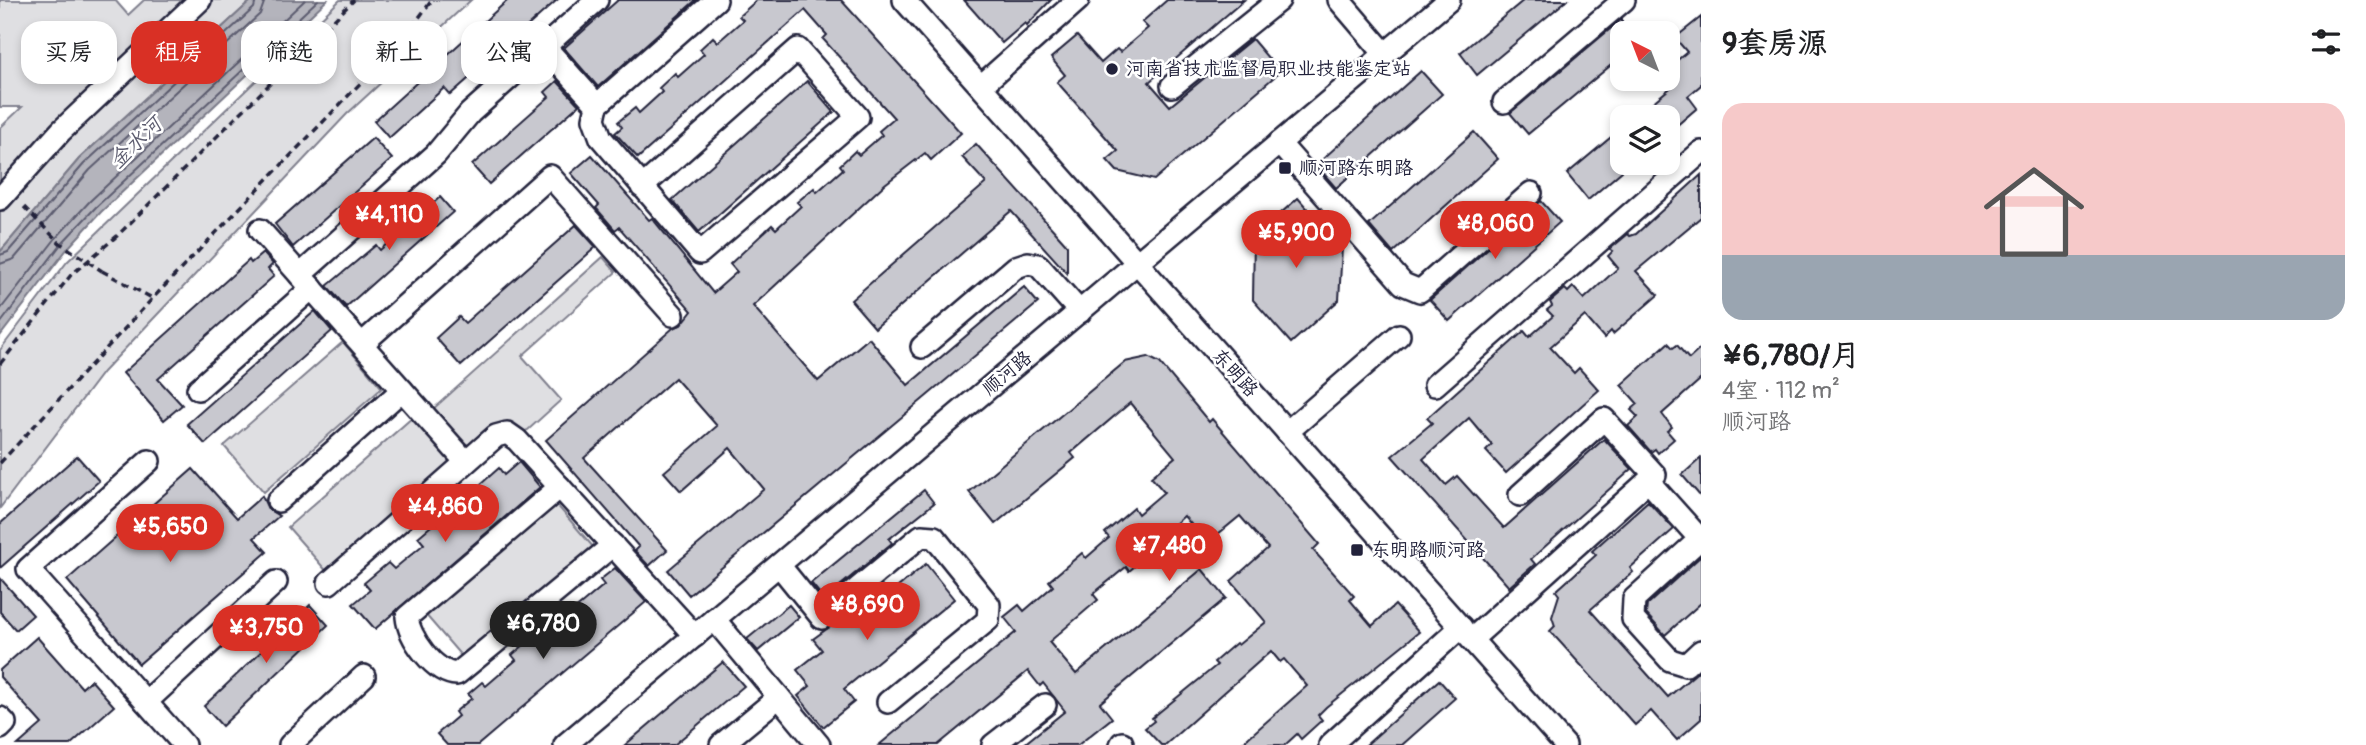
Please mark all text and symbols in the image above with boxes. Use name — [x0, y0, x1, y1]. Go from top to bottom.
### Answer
chip: 买房 — [21, 21, 117, 84]
chip: 租房 — [131, 21, 227, 84]
chip: 筛选 — [241, 21, 337, 84]
chip: 新上 — [351, 21, 447, 84]
chip: 公寓 — [461, 21, 557, 84]
north arrow — [1610, 21, 1680, 91]
map controls — [1610, 21, 1680, 175]
icon: filters — [2307, 23, 2345, 61]
text: 9套房源 — [1722, 25, 1827, 62]
place label: 河南省技术监督局职业技能鉴定站 — [1126, 57, 1411, 81]
marker: 河南省技术监督局职业技能鉴定站 — [1104, 61, 1120, 77]
button: layers — [1610, 105, 1680, 175]
water label: 金水河 — [104, 109, 170, 175]
icon: home — [1971, 149, 2097, 275]
place label: 顺河路东明路 — [1299, 156, 1413, 180]
marker: 顺河路东明路 — [1277, 160, 1293, 176]
pin: ¥4,110 — [332, 192, 446, 252]
text: ¥4,110 — [355, 200, 423, 229]
pin: ¥8,060 — [1438, 202, 1552, 261]
text: ¥8,060 — [1456, 209, 1534, 238]
pin: ¥5,900 — [1239, 210, 1353, 270]
text: ¥5,900 — [1257, 218, 1335, 247]
text: ¥6,780/月 — [1722, 337, 1860, 374]
street label: 东明路 — [1207, 344, 1263, 402]
street label: 顺河路 — [977, 345, 1037, 401]
text: 4室 · 112 m² — [1722, 376, 1840, 405]
text: 顺河路 — [1722, 407, 1791, 436]
pin: ¥4,860 — [388, 484, 502, 544]
text: ¥4,860 — [407, 492, 483, 521]
pin: ¥5,650 — [113, 504, 227, 564]
text: ¥5,650 — [132, 512, 208, 541]
pin: ¥7,480 — [1112, 524, 1226, 583]
text: ¥7,480 — [1132, 531, 1206, 560]
place label: 东明路顺河路 — [1371, 538, 1485, 562]
marker: 东明路顺河路 — [1349, 542, 1365, 558]
pin: ¥8,690 — [810, 582, 924, 642]
text: ¥8,690 — [830, 590, 904, 619]
pin: ¥6,780 — [486, 602, 600, 661]
pin: ¥3,750 — [209, 606, 323, 665]
text: ¥6,780 — [506, 609, 580, 638]
text: ¥3,750 — [229, 613, 303, 642]

